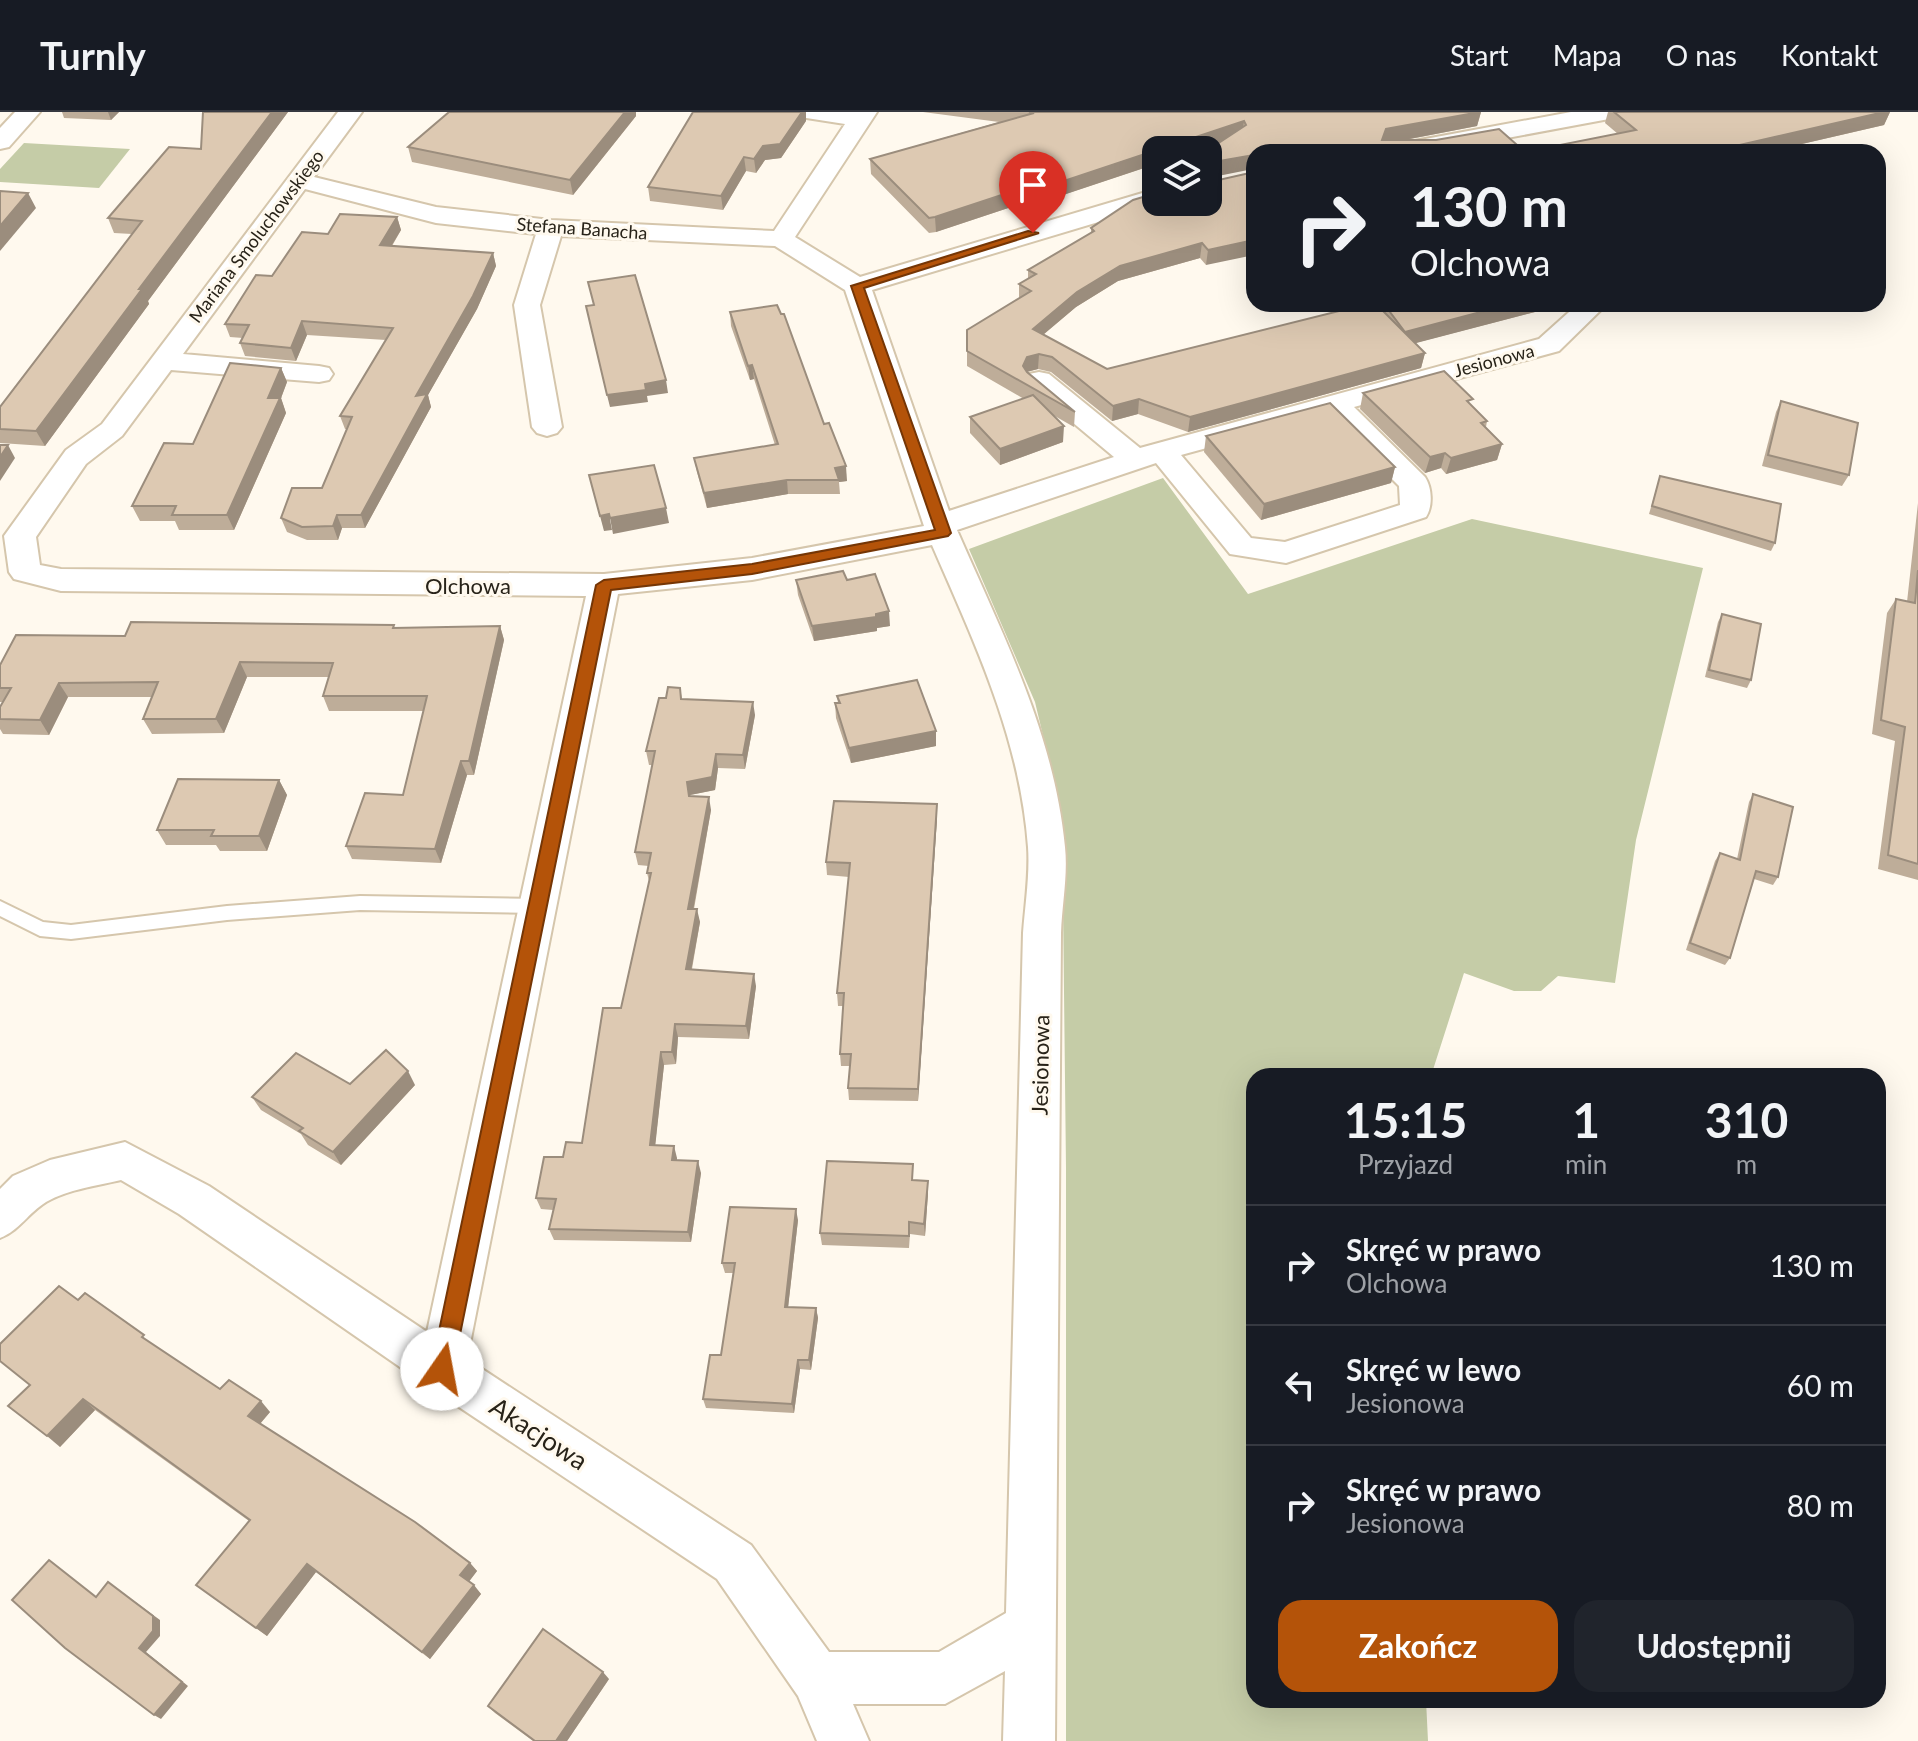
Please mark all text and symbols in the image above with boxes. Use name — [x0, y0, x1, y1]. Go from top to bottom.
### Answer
text: Turnly — [40, 32, 146, 78]
text: Start — [1450, 38, 1509, 72]
text: Mapa — [1553, 38, 1622, 72]
text: O nas — [1666, 38, 1737, 72]
text: Kontakt — [1781, 38, 1878, 72]
map controls — [1142, 136, 1222, 216]
button: layers — [1142, 136, 1222, 216]
street label: Mariana Smoluchowskiego — [184, 145, 328, 327]
pin — [999, 151, 1067, 233]
icon: arrive — [1011, 163, 1055, 207]
text: 130 m — [1410, 172, 1568, 239]
icon: right — [1278, 176, 1382, 280]
street label: Stefana Banacha — [516, 212, 648, 244]
text: Olchowa — [1410, 240, 1550, 284]
street label: Jesionowa — [1451, 339, 1537, 381]
street label: Olchowa — [425, 572, 511, 599]
street label: Jesionowa — [1026, 1015, 1054, 1115]
text: 15:15 — [1344, 1091, 1467, 1148]
text: 1 — [1572, 1091, 1600, 1148]
text: 310 — [1705, 1091, 1788, 1148]
text: Przyjazd — [1358, 1148, 1453, 1180]
text: min — [1565, 1148, 1607, 1180]
text: m — [1736, 1148, 1757, 1180]
text: Skręć w prawo — [1346, 1231, 1541, 1267]
icon: right — [1278, 1243, 1322, 1287]
text: 130 m — [1769, 1247, 1854, 1283]
text: Olchowa — [1346, 1267, 1447, 1299]
position arrow — [400, 1327, 484, 1411]
text: Skręć w lewo — [1346, 1351, 1521, 1387]
icon: left — [1278, 1363, 1322, 1407]
text: 60 m — [1787, 1367, 1854, 1403]
text: Jesionowa — [1346, 1387, 1465, 1419]
street label: Akacjowa — [484, 1390, 594, 1476]
text: Skręć w prawo — [1346, 1471, 1541, 1507]
icon: right — [1278, 1483, 1322, 1527]
text: 80 m — [1787, 1487, 1854, 1523]
text: Jesionowa — [1346, 1507, 1465, 1539]
button: Zakończ — [1278, 1600, 1558, 1692]
button: Udostępnij — [1574, 1600, 1854, 1692]

